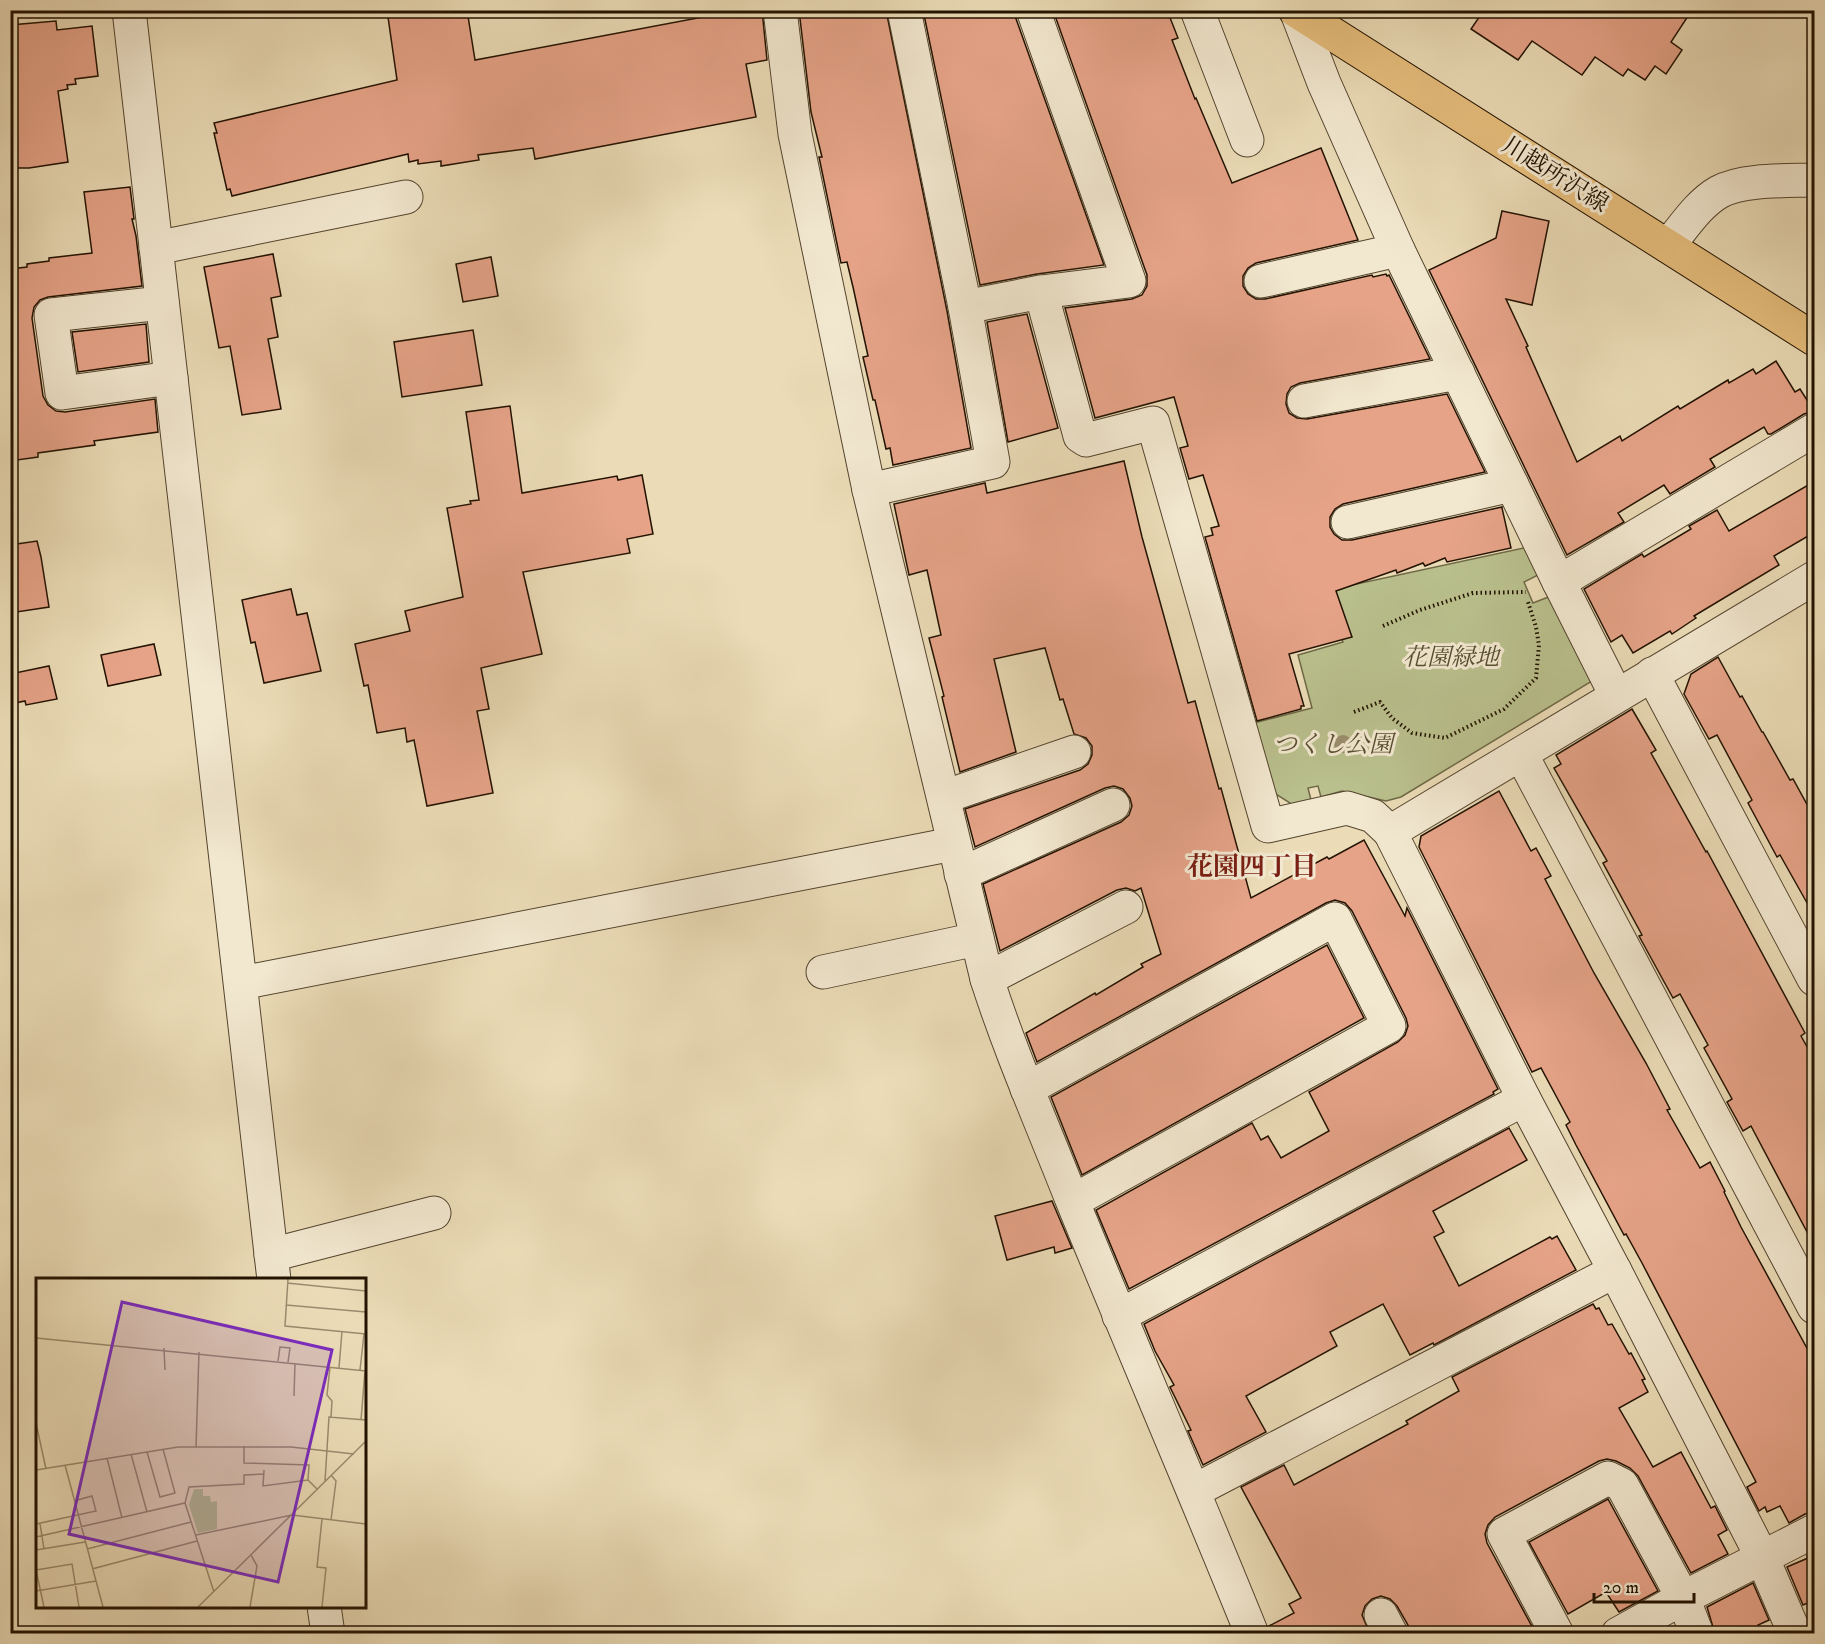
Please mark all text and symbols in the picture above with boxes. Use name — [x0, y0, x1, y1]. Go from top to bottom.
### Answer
street label: 川越所沢線 — [1496, 130, 1614, 220]
park label: 花園緑地 — [1403, 643, 1502, 673]
park label: つくし公園 — [1273, 730, 1397, 760]
district label: 花園四丁目 — [1187, 851, 1317, 884]
inset map — [36, 1278, 366, 1608]
scale bar — [1594, 1566, 1694, 1604]
text: 20 m — [1603, 1577, 1639, 1599]

